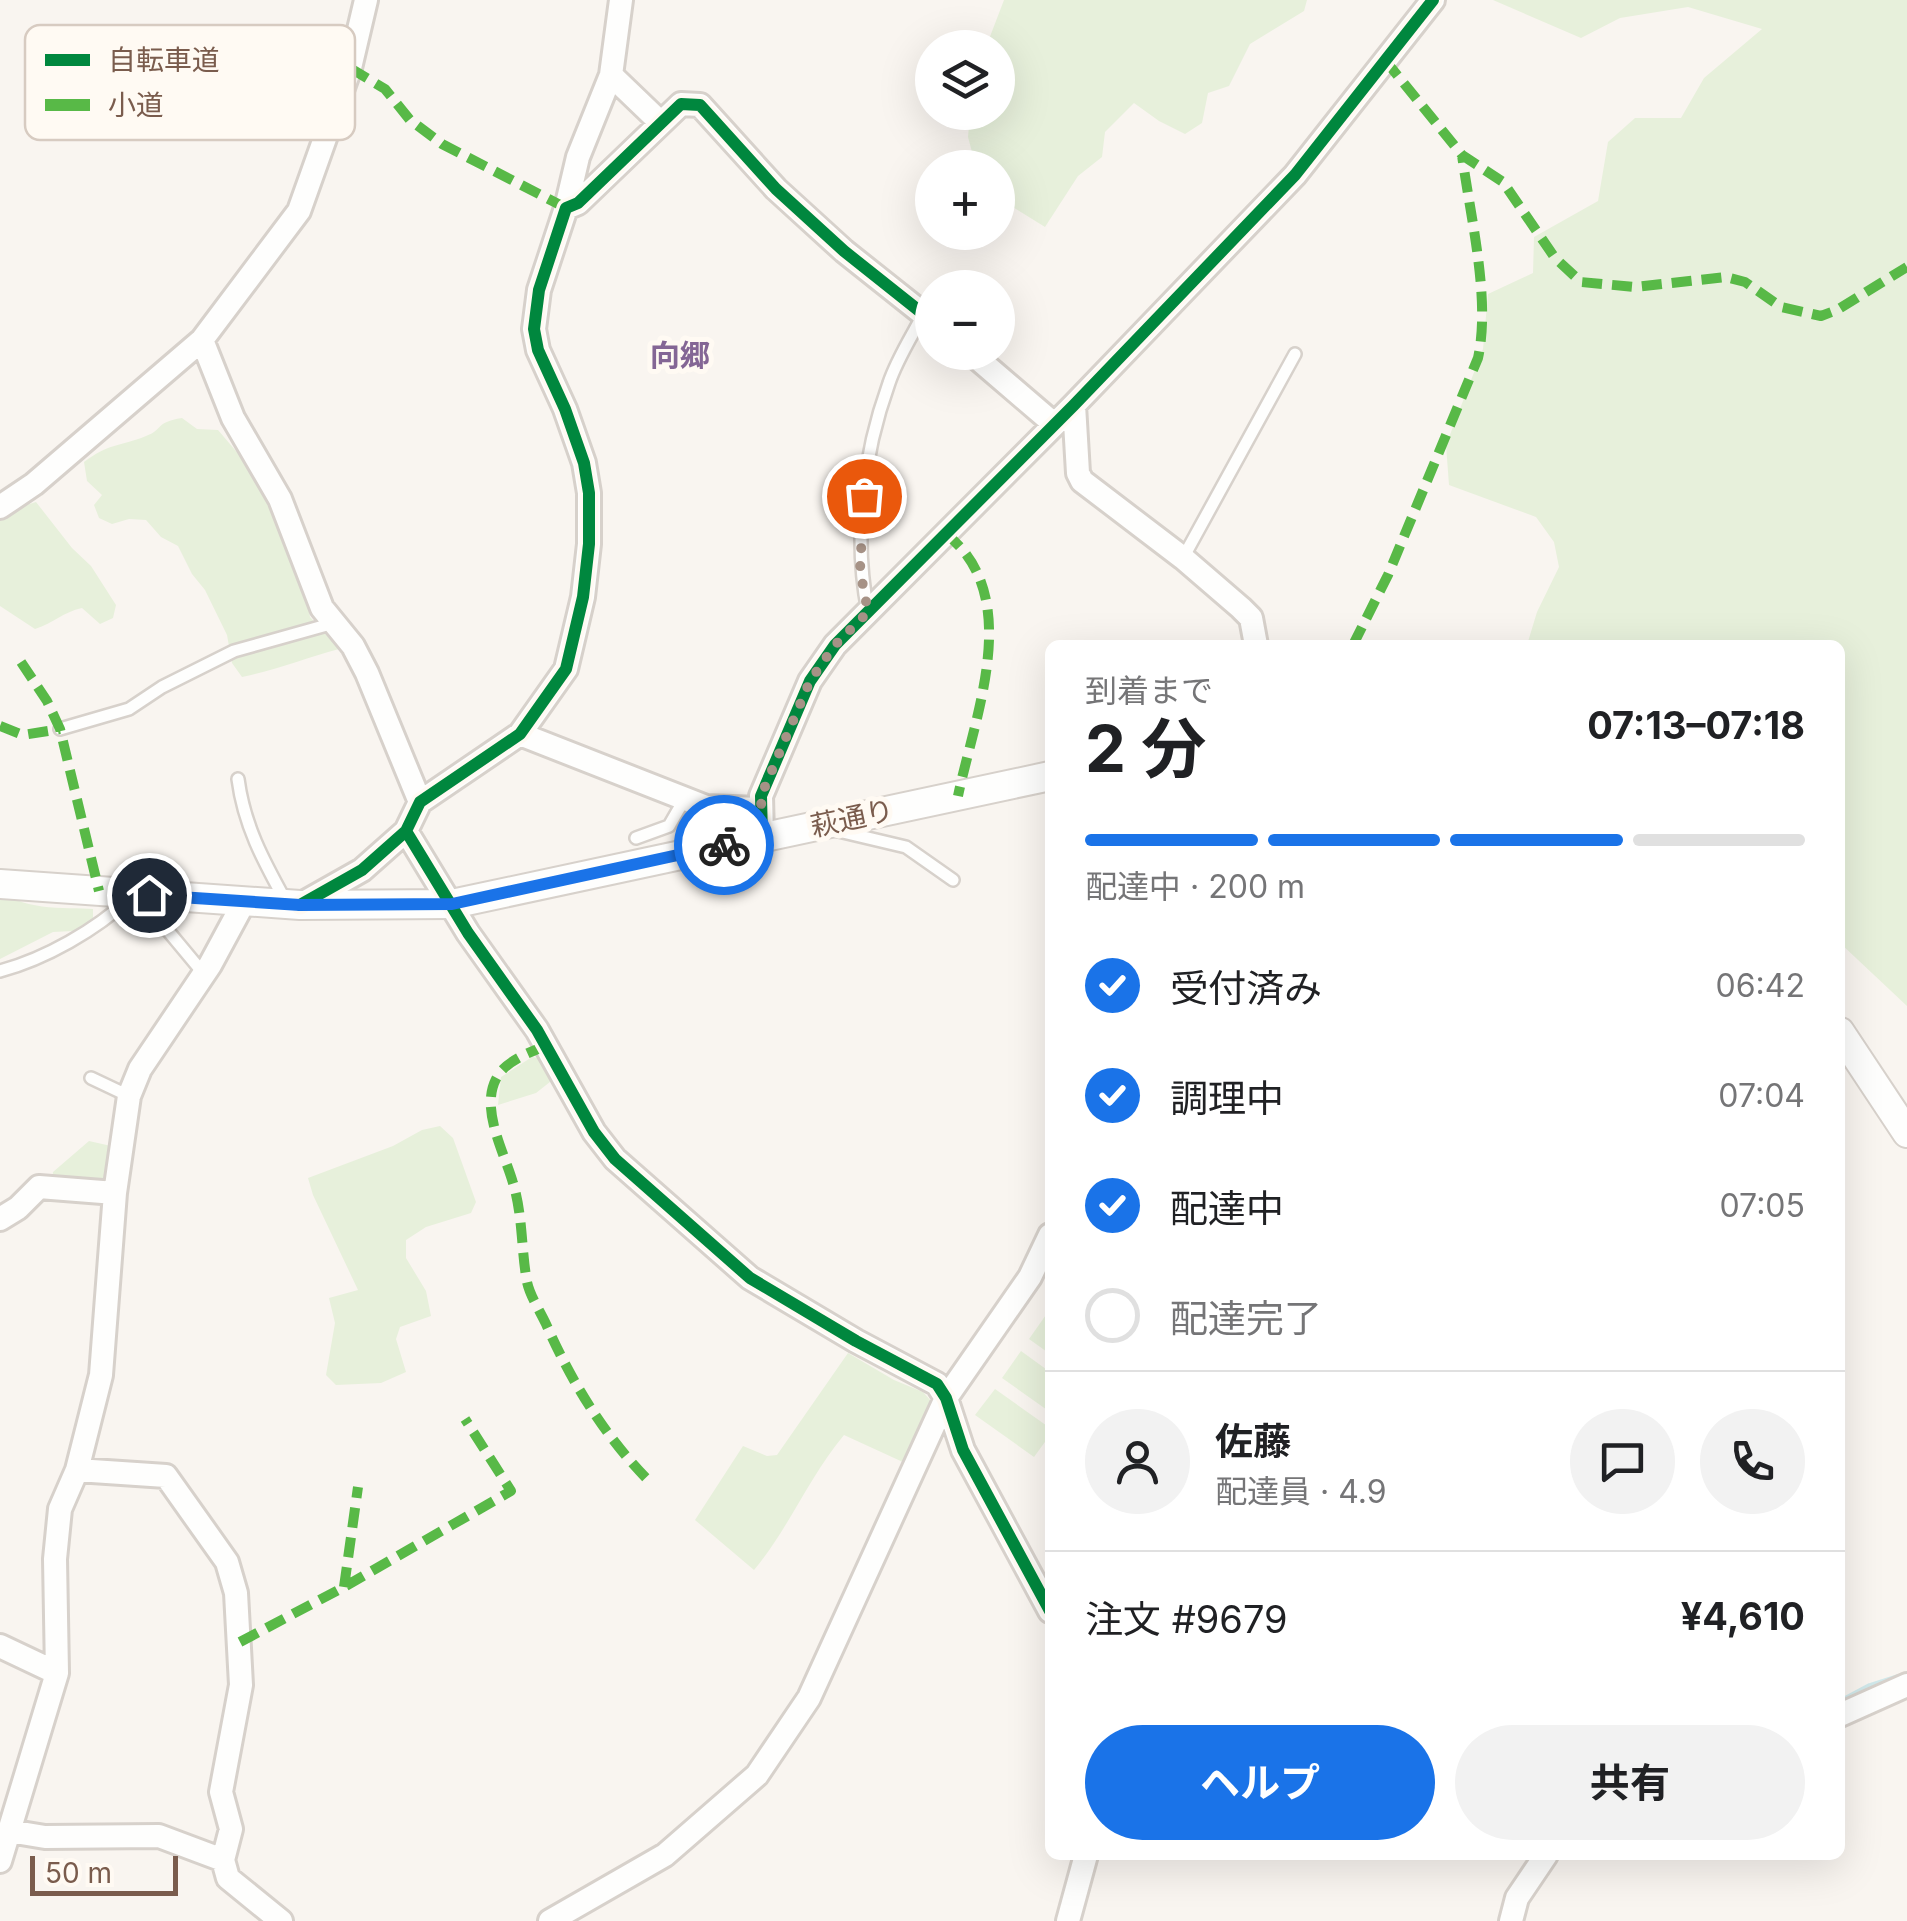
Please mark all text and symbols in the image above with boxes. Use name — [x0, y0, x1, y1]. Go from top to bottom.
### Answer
legend — [25, 25, 355, 140]
map controls — [915, 30, 1015, 370]
button: layers — [915, 30, 1015, 130]
text: 自転車道 — [108, 43, 220, 77]
text: 小道 — [108, 88, 164, 122]
button: + — [915, 150, 1015, 250]
button: − — [915, 270, 1015, 370]
district label: 向郷 — [650, 337, 710, 373]
pin — [822, 454, 907, 539]
icon: bag — [837, 469, 892, 524]
text: 到着まで — [1085, 671, 1213, 710]
text: 07:13–07:18 — [1587, 702, 1805, 748]
text: 2 分 — [1085, 709, 1206, 788]
street label: 萩通り — [807, 793, 897, 843]
courier — [674, 795, 774, 895]
icon: bike — [697, 818, 752, 873]
pin — [107, 853, 192, 938]
text: 配達中 · 200 m — [1085, 867, 1305, 906]
icon: home — [122, 868, 177, 923]
icon: check — [1085, 958, 1140, 1013]
text: 受付済み — [1170, 965, 1322, 1011]
text: 06:42 — [1716, 966, 1805, 1005]
icon: check — [1085, 1068, 1140, 1123]
text: 調理中 — [1170, 1075, 1284, 1121]
text: 07:04 — [1718, 1076, 1805, 1115]
icon: check — [1085, 1178, 1140, 1233]
text: 配達中 — [1170, 1185, 1284, 1231]
text: 07:05 — [1720, 1186, 1805, 1225]
text: 配達完了 — [1170, 1295, 1322, 1341]
button: person — [1085, 1409, 1190, 1514]
button: chat — [1570, 1409, 1675, 1514]
button: phone — [1700, 1409, 1805, 1514]
text: 佐藤 — [1215, 1418, 1291, 1464]
text: 配達員 · 4.9 — [1215, 1472, 1387, 1511]
text: ¥4,610 — [1681, 1593, 1805, 1639]
text: 注文 #9679 — [1085, 1596, 1288, 1642]
button: ヘルプ — [1085, 1725, 1435, 1840]
button: 共有 — [1455, 1725, 1805, 1840]
scale bar — [30, 1851, 178, 1896]
text: 50 m — [45, 1856, 112, 1890]

